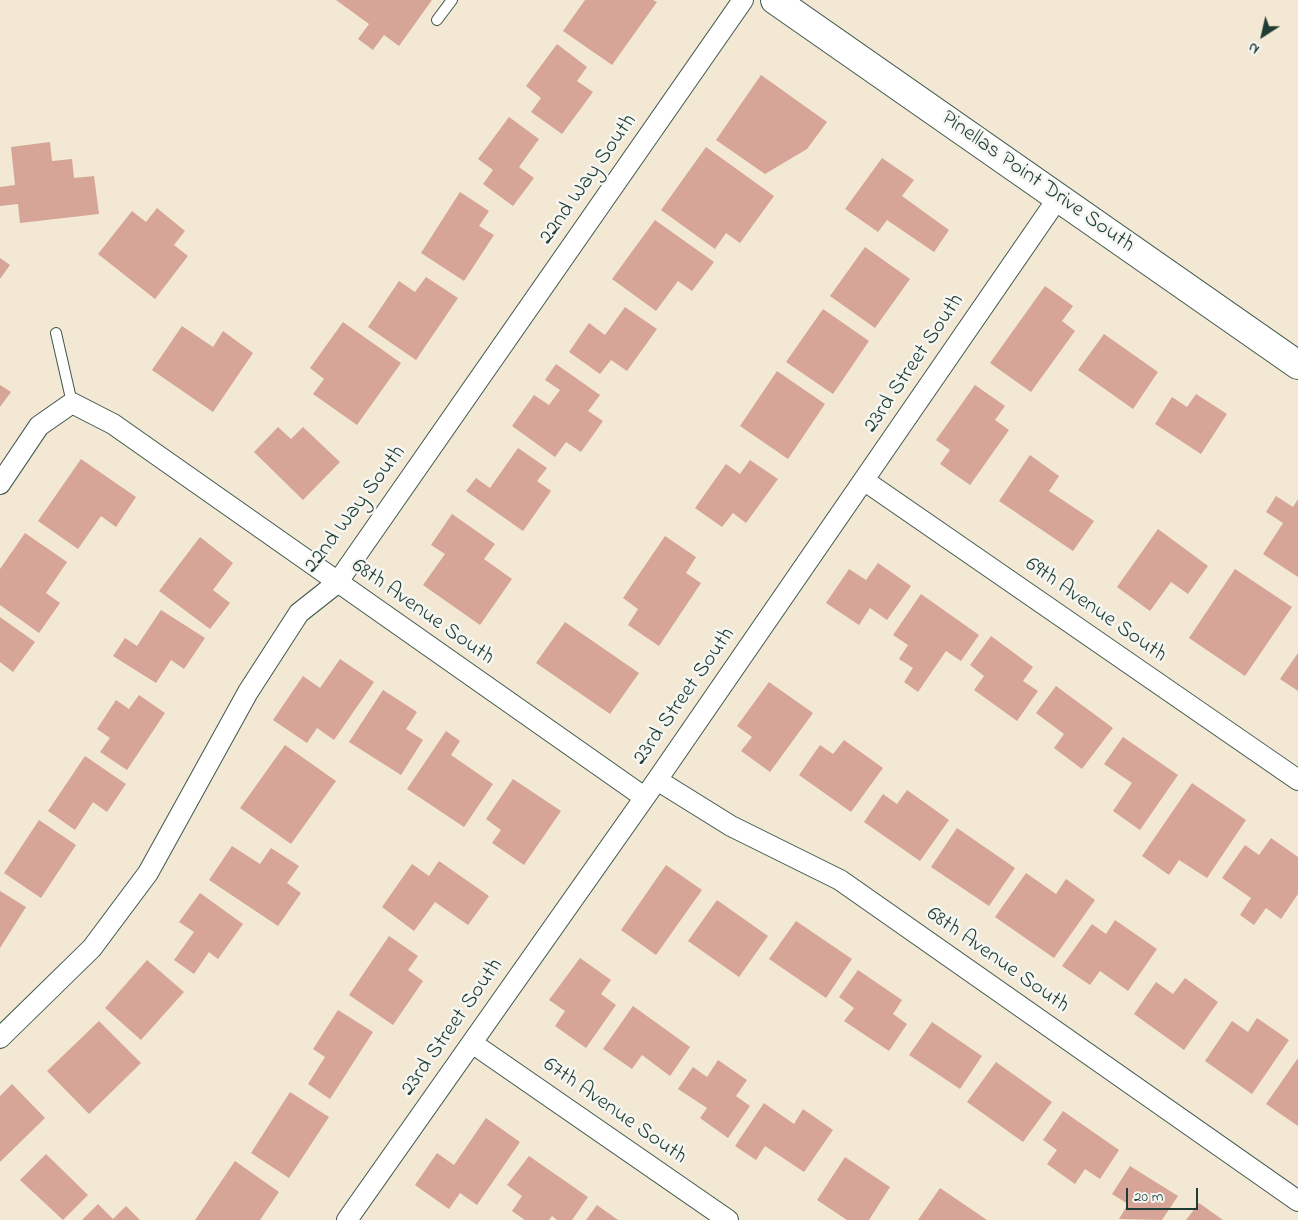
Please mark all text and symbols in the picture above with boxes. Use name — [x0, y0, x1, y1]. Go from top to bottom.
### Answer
north arrow — [1238, 10, 1288, 60]
text: N — [1244, 36, 1264, 59]
street label: Pinellas Point Drive South — [935, 106, 1139, 260]
street label: 22nd Way South — [534, 110, 644, 250]
street label: 23rd Street South — [859, 290, 971, 438]
street label: 22nd Way South — [299, 441, 413, 579]
street label: 69th Avenue South — [1019, 552, 1171, 670]
street label: 68th Avenue South — [345, 554, 499, 672]
street label: 23rd Street South — [628, 623, 742, 771]
street label: 68th Avenue South — [920, 902, 1074, 1020]
street label: 23rd Street South — [396, 954, 510, 1102]
street label: 67th Avenue South — [537, 1053, 691, 1171]
scale bar — [1128, 1178, 1200, 1210]
text: 20 m — [1134, 1186, 1163, 1208]

